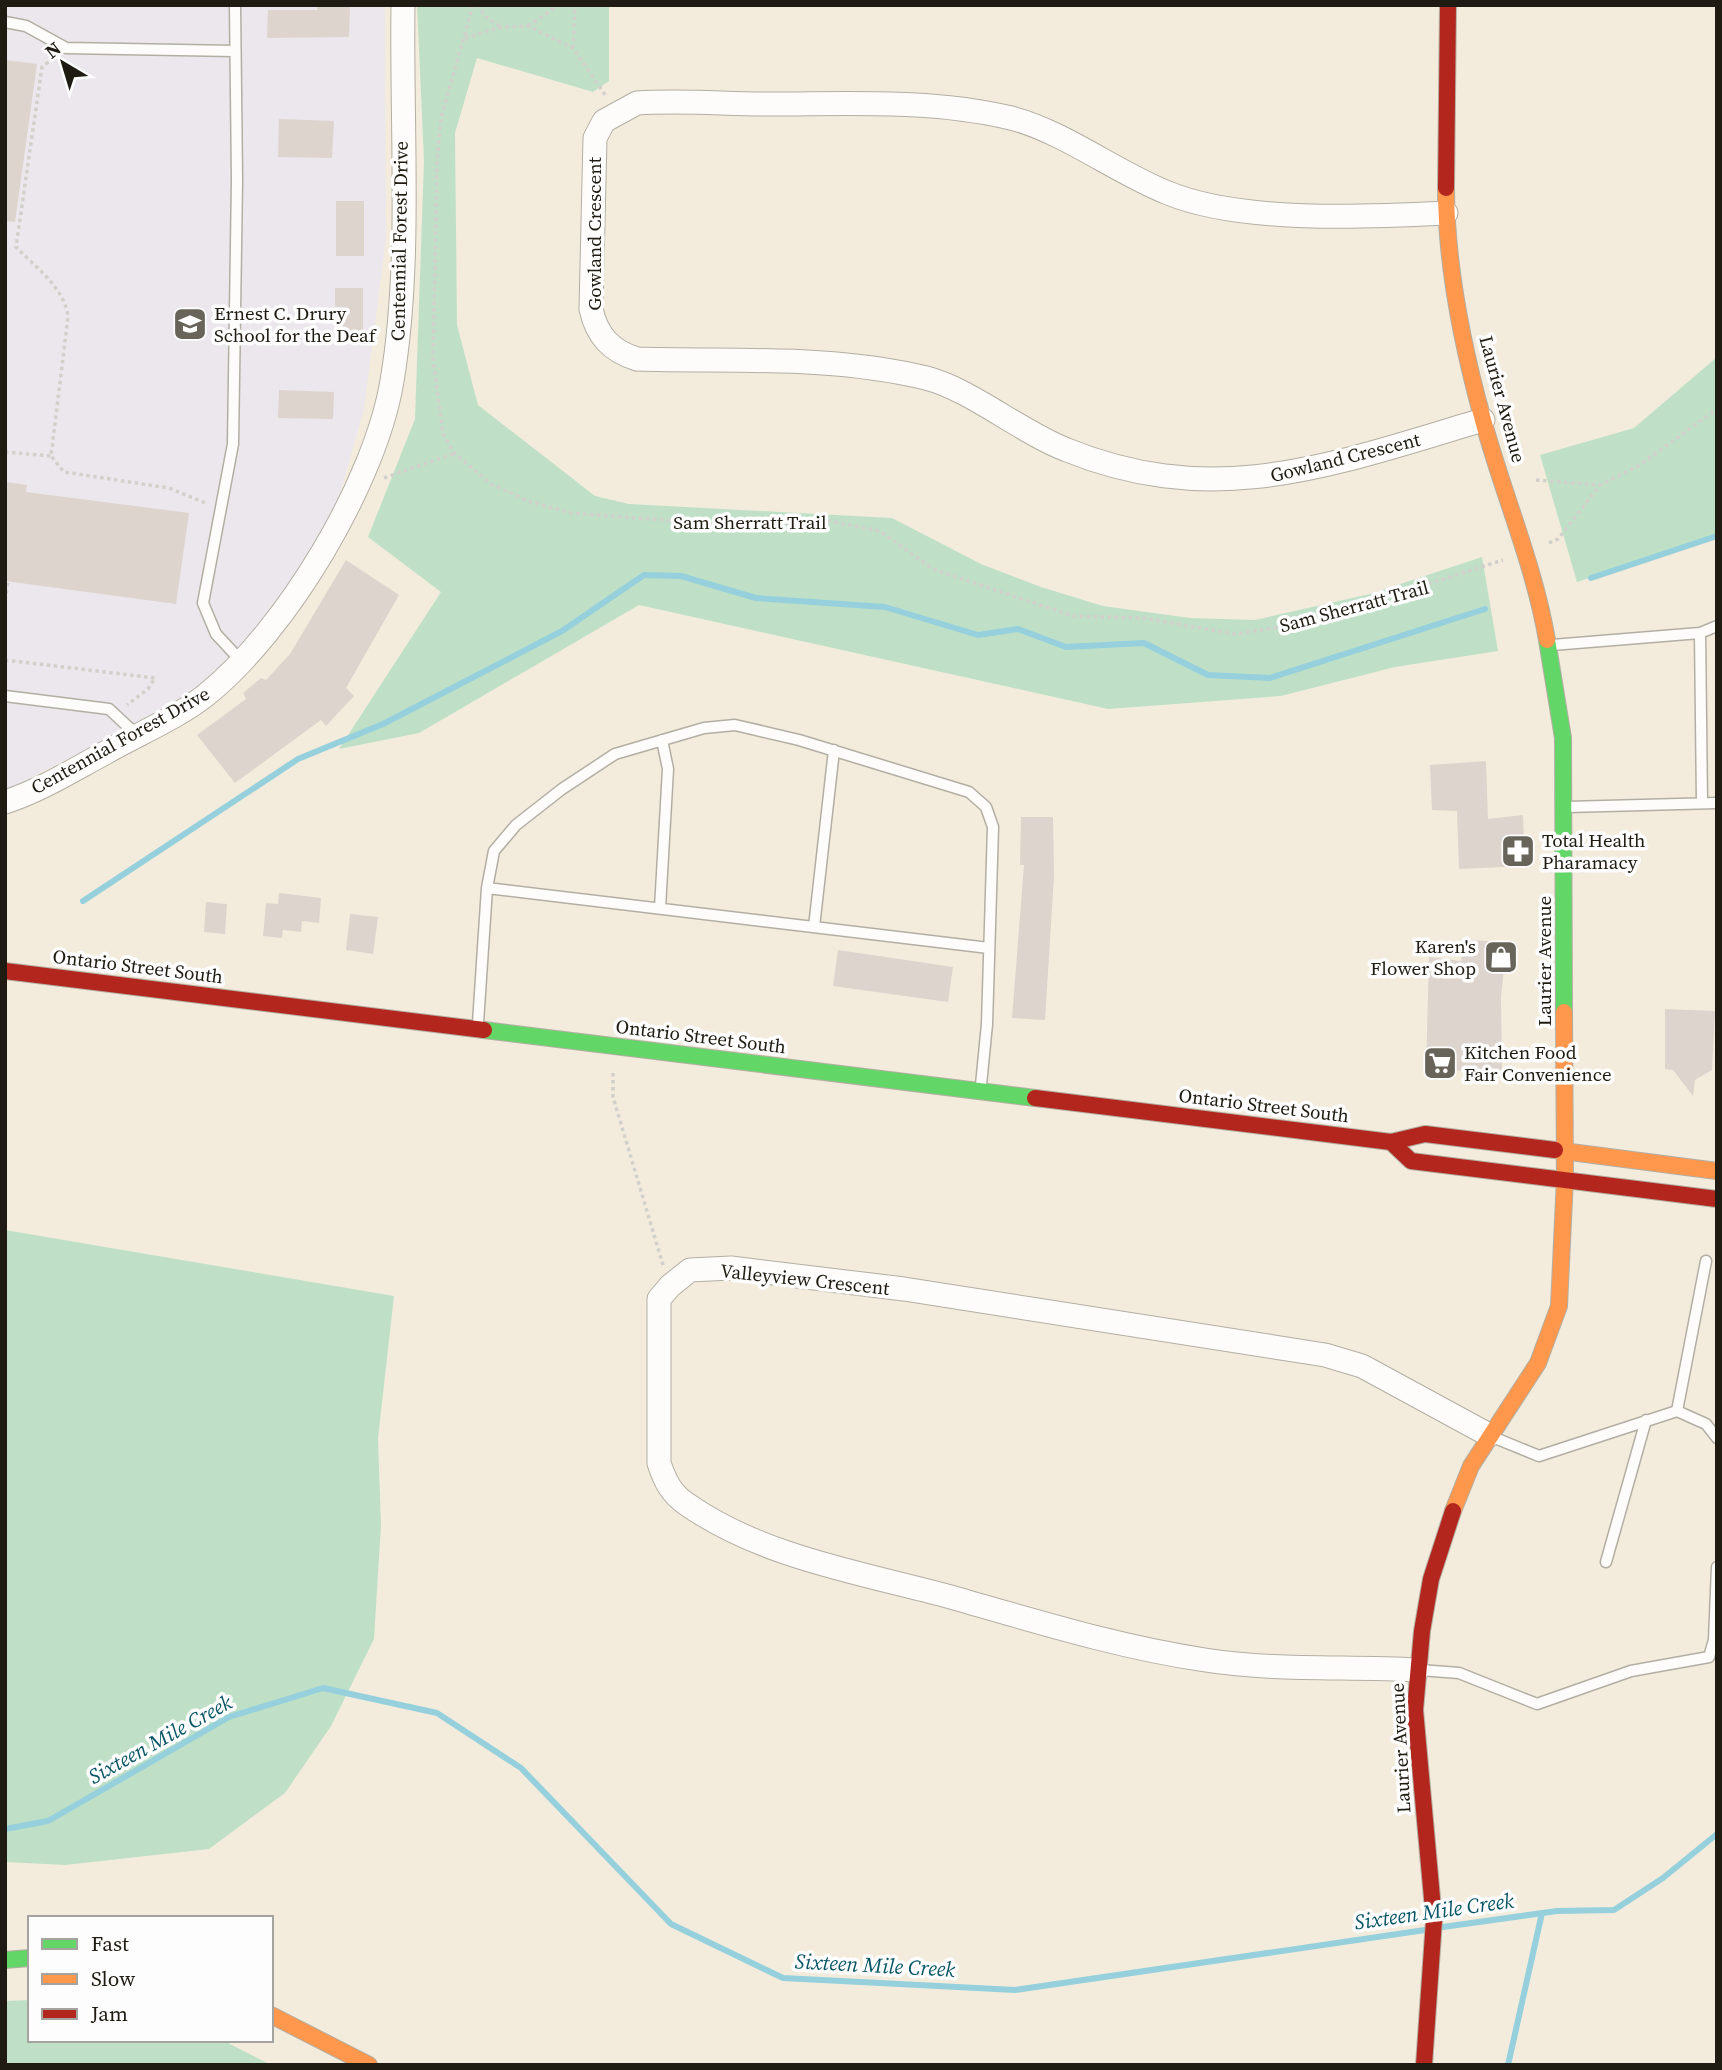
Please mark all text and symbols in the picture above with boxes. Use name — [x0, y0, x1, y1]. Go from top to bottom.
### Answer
north arrow — [28, 28, 98, 98]
text: N — [39, 35, 66, 64]
street label: Centennial Forest Drive — [384, 141, 414, 341]
street label: Gowland Crescent — [581, 156, 607, 311]
place label: Ernest C. Drury School for the Deaf — [214, 300, 378, 348]
school or university icon: Ernest C. Drury School for the Deaf — [171, 305, 209, 343]
street label: Laurier Avenue — [1474, 333, 1532, 465]
street label: Gowland Crescent — [1267, 426, 1423, 488]
street label: Sam Sherratt Trail — [673, 509, 827, 535]
street label: Sam Sherratt Trail — [1277, 574, 1432, 638]
street label: Centennial Forest Drive — [26, 680, 214, 800]
place label: Total Health Pharamacy — [1542, 827, 1645, 875]
pharmacy icon: Total Health Pharamacy — [1499, 832, 1537, 870]
street label: Laurier Avenue — [1531, 896, 1557, 1026]
place label: Karen's Flower Shop — [1370, 933, 1476, 981]
shop icon: Karen's Flower Shop — [1482, 938, 1520, 976]
street label: Ontario Street South — [51, 943, 225, 989]
street label: Ontario Street South — [614, 1013, 788, 1059]
place label: Kitchen Food Fair Convenience — [1464, 1039, 1612, 1087]
supermarket icon: Kitchen Food Fair Convenience — [1421, 1044, 1459, 1082]
street label: Ontario Street South — [1177, 1082, 1351, 1128]
street label: Valleyview Crescent — [719, 1257, 892, 1301]
street label: Laurier Avenue — [1384, 1682, 1416, 1814]
water label: Sixteen Mile Creek — [83, 1687, 237, 1791]
water label: Sixteen Mile Creek — [1353, 1885, 1516, 1937]
legend — [28, 1916, 273, 2042]
text: Fast — [91, 1929, 129, 1958]
water label: Sixteen Mile Creek — [794, 1946, 956, 1984]
text: Slow — [91, 1964, 135, 1993]
text: Jam — [90, 1999, 128, 2028]

